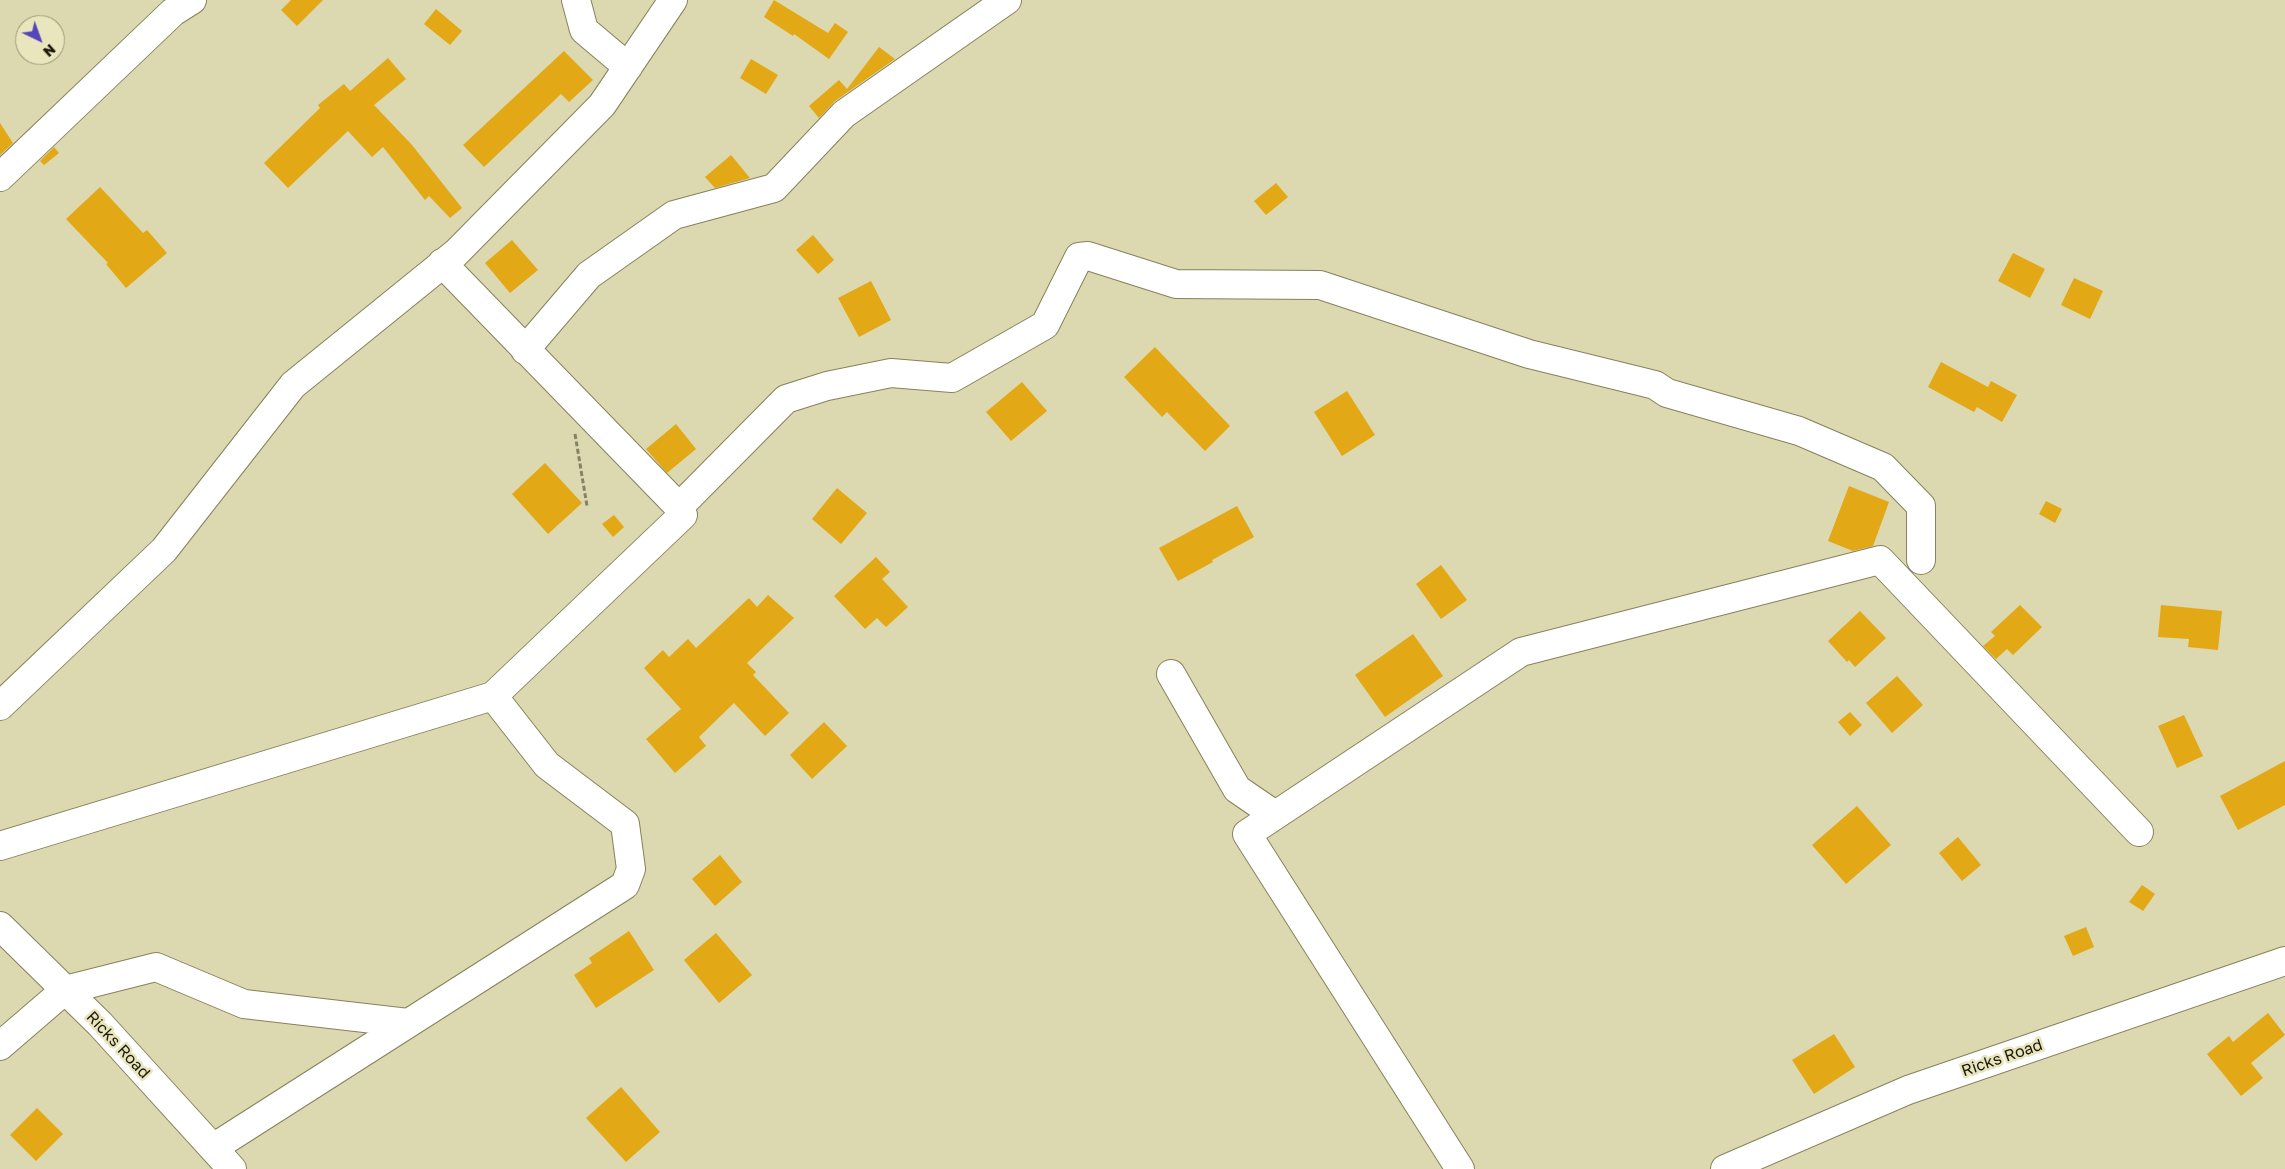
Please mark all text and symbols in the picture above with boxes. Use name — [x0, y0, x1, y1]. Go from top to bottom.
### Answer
north arrow — [15, 15, 65, 65]
text: N — [40, 41, 59, 61]
street label: Ricks Road — [82, 1008, 154, 1082]
street label: Ricks Road — [1959, 1035, 2045, 1081]

